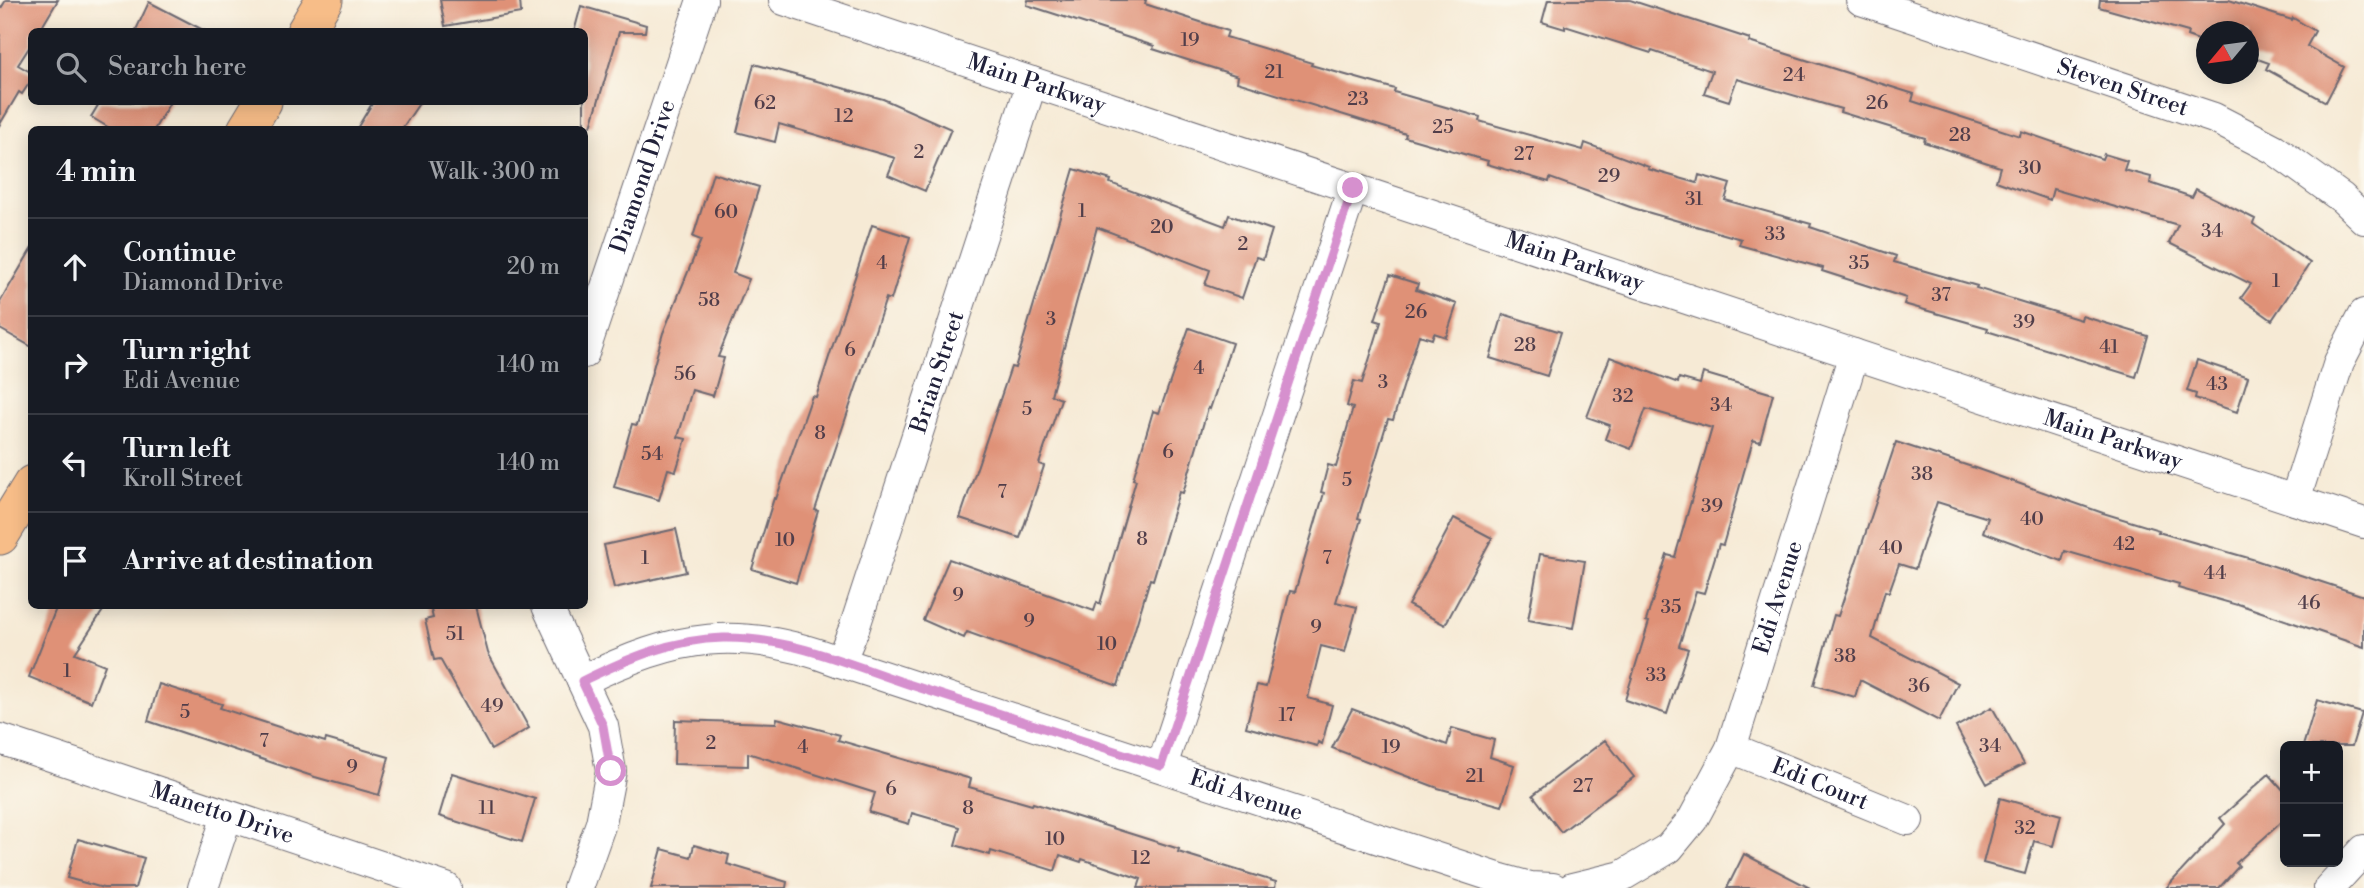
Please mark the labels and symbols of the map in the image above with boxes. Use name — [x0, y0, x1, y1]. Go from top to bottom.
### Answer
north arrow — [2196, 21, 2259, 84]
house number: 19 — [1180, 28, 1200, 52]
street label: Main Parkway — [964, 48, 1110, 120]
street label: Steven Street — [2054, 53, 2192, 122]
house number: 21 — [1264, 60, 1284, 84]
house number: 24 — [1783, 63, 1805, 87]
house number: 23 — [1347, 87, 1369, 111]
house number: 62 — [754, 91, 776, 115]
house number: 26 — [1866, 91, 1888, 115]
street label: Diamond Drive — [604, 96, 682, 257]
house number: 12 — [834, 104, 854, 128]
house number: 25 — [1432, 115, 1454, 139]
house number: 28 — [1949, 123, 1971, 147]
house number: 2 — [914, 140, 924, 164]
house number: 27 — [1514, 142, 1535, 166]
house number: 30 — [2018, 156, 2042, 180]
house number: 29 — [1598, 164, 1620, 188]
route end — [1337, 172, 1368, 203]
house number: 31 — [1685, 187, 1703, 211]
house number: 1 — [1078, 199, 1086, 223]
house number: 60 — [714, 200, 738, 224]
house number: 20 — [1150, 215, 1174, 239]
house number: 34 — [2201, 219, 2223, 243]
house number: 33 — [1765, 222, 1785, 246]
street label: Main Parkway — [1502, 226, 1649, 298]
house number: 2 — [1238, 232, 1248, 256]
house number: 4 — [876, 251, 888, 275]
house number: 35 — [1849, 251, 1869, 275]
house number: 1 — [2272, 269, 2280, 293]
house number: 37 — [1931, 283, 1951, 307]
house number: 58 — [698, 288, 720, 312]
house number: 26 — [1405, 300, 1427, 324]
street label: Brian Street — [904, 307, 971, 438]
house number: 3 — [1046, 307, 1056, 331]
house number: 39 — [2013, 310, 2035, 334]
house number: 28 — [1514, 333, 1536, 357]
house number: 41 — [2099, 335, 2119, 359]
house number: 6 — [844, 338, 856, 362]
house number: 4 — [1193, 356, 1205, 380]
house number: 56 — [674, 362, 696, 386]
house number: 3 — [1378, 370, 1388, 394]
house number: 43 — [2206, 372, 2228, 396]
house number: 32 — [1612, 384, 1634, 408]
house number: 34 — [1710, 393, 1732, 417]
house number: 5 — [1022, 397, 1032, 421]
street label: Main Parkway — [2040, 404, 2187, 476]
house number: 8 — [814, 421, 826, 445]
house number: 6 — [1162, 440, 1174, 464]
house number: 54 — [641, 442, 663, 466]
house number: 38 — [1911, 462, 1933, 486]
house number: 5 — [1342, 468, 1352, 492]
house number: 7 — [997, 480, 1007, 504]
house number: 39 — [1701, 494, 1723, 518]
house number: 40 — [2020, 507, 2044, 531]
house number: 8 — [1136, 527, 1148, 551]
house number: 10 — [775, 528, 795, 552]
house number: 42 — [2113, 532, 2135, 556]
house number: 40 — [1879, 536, 1903, 560]
street label: Edi Avenue — [1747, 537, 1809, 658]
house number: 1 — [641, 546, 649, 570]
house number: 7 — [1322, 546, 1332, 570]
house number: 44 — [2204, 561, 2227, 585]
house number: 9 — [952, 583, 964, 607]
house number: 46 — [2298, 591, 2320, 615]
house number: 35 — [1661, 595, 1681, 619]
house number: 9 — [1023, 609, 1035, 633]
house number: 9 — [1310, 615, 1322, 639]
house number: 51 — [446, 622, 464, 646]
house number: 10 — [1097, 632, 1117, 656]
house number: 38 — [1834, 644, 1856, 668]
house number: 1 — [63, 659, 71, 683]
house number: 33 — [1646, 663, 1666, 687]
house number: 36 — [1908, 674, 1930, 698]
house number: 49 — [481, 694, 503, 718]
house number: 5 — [180, 700, 190, 724]
house number: 17 — [1279, 703, 1296, 727]
house number: 7 — [259, 729, 269, 753]
house number: 2 — [706, 731, 716, 755]
house number: 34 — [1979, 734, 2001, 758]
house number: 4 — [797, 735, 809, 759]
house number: 19 — [1381, 735, 1401, 759]
street label: Edi Court — [1767, 752, 1872, 816]
house number: 9 — [346, 755, 358, 779]
route start — [595, 755, 626, 786]
street label: Edi Avenue — [1186, 764, 1306, 827]
house number: 21 — [1465, 764, 1485, 788]
house number: 27 — [1573, 774, 1594, 798]
street label: Manetto Drive — [147, 776, 297, 850]
house number: 6 — [885, 777, 897, 801]
house number: 11 — [479, 796, 496, 820]
house number: 8 — [962, 796, 974, 820]
house number: 32 — [2014, 816, 2036, 840]
house number: 10 — [1045, 827, 1065, 851]
house number: 12 — [1131, 846, 1151, 870]

